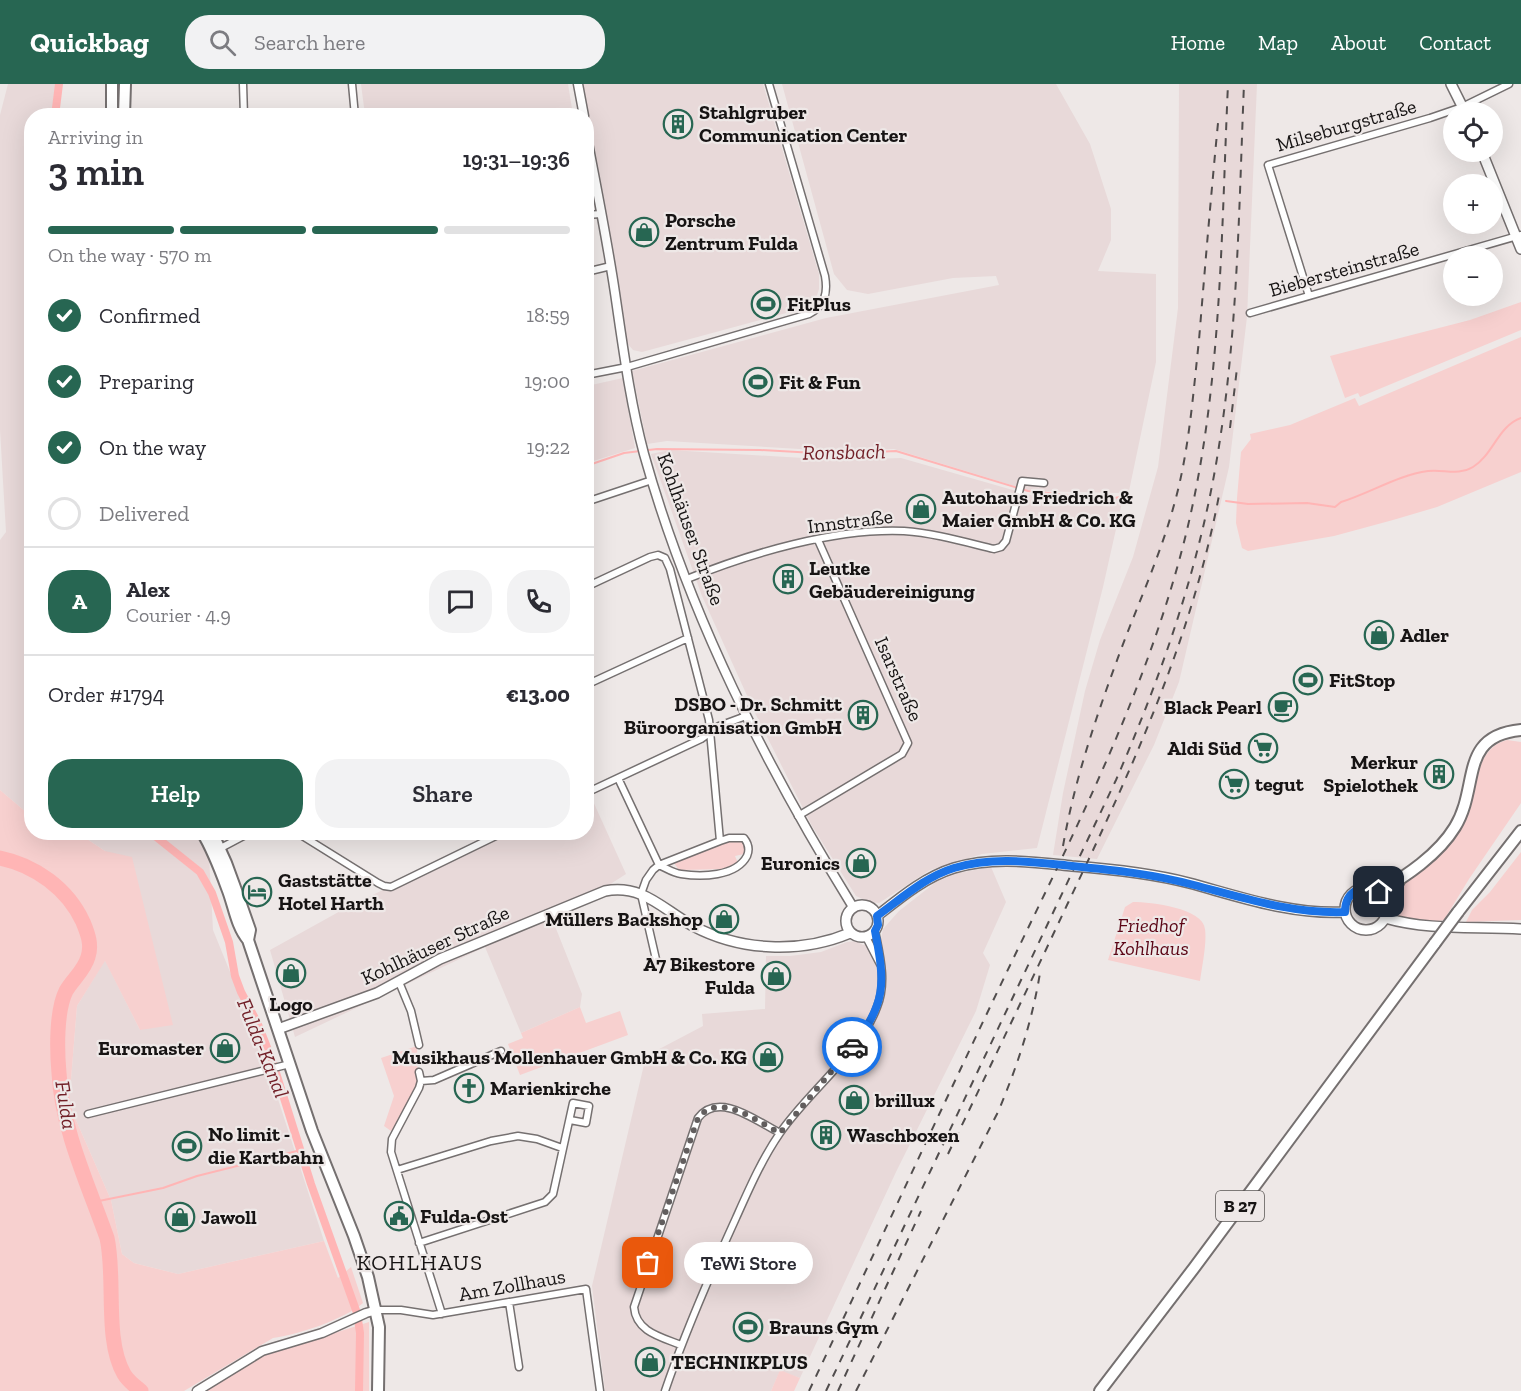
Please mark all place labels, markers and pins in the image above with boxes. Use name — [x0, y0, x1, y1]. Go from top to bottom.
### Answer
place label: Stahlgruber Communication Center — [699, 100, 907, 147]
building icon: Stahlgruber Communication Center — [662, 108, 694, 140]
place label: Porsche Zentrum Fulda — [665, 208, 798, 255]
shop icon: Porsche Zentrum Fulda — [628, 216, 660, 248]
sports icon: FitPlus — [750, 288, 782, 320]
place label: FitPlus — [787, 292, 851, 316]
sports icon: Fit & Fun — [742, 366, 774, 398]
place label: Fit & Fun — [779, 370, 861, 394]
place label: Autohaus Friedrich & Maier GmbH & C0. KG — [942, 485, 1136, 532]
shop icon: Autohaus Friedrich & Maier GmbH & C0. KG — [905, 493, 937, 525]
place label: Leutke Gebäudereinigung — [809, 556, 975, 603]
building icon: Leutke Gebäudereinigung — [772, 563, 804, 595]
shop icon: Adler — [1363, 619, 1395, 651]
place label: Adler — [1400, 623, 1449, 647]
sports icon: FitStop — [1292, 664, 1324, 696]
place label: FitStop — [1329, 668, 1395, 692]
cafe icon: Black Pearl — [1267, 691, 1299, 723]
place label: DSBO - Dr. Schmitt Büroorganisation GmbH — [624, 692, 843, 739]
place label: Black Pearl — [1164, 695, 1262, 719]
building icon: DSBO - Dr. Schmitt Büroorganisation GmbH — [847, 699, 879, 731]
supermarket icon: Aldi Süd — [1247, 732, 1279, 764]
place label: Aldi Süd — [1167, 736, 1243, 760]
place label: Merkur Spielothek — [1323, 750, 1418, 797]
building icon: Merkur Spielothek — [1423, 758, 1455, 790]
supermarket icon: tegut — [1218, 768, 1250, 800]
place label: tegut — [1255, 772, 1305, 796]
shop icon: Euronics — [845, 847, 877, 879]
place label: Euronics — [761, 851, 840, 875]
pin — [1353, 866, 1404, 917]
place label: Gaststätte Hotel Harth — [278, 868, 384, 915]
hotel icon: Gaststätte Hotel Harth — [241, 876, 273, 908]
shop icon: Müllers Backshop — [708, 903, 740, 935]
place label: Müllers Backshop — [545, 907, 703, 931]
place label: A7 Bikestore Fulda — [643, 952, 755, 999]
shop icon: Logo — [275, 957, 307, 989]
shop icon: A7 Bikestore Fulda — [760, 960, 792, 992]
place label: Logo — [269, 992, 313, 1016]
shop icon: Euromaster — [209, 1032, 241, 1064]
place label: Euromaster — [98, 1036, 204, 1060]
shop icon: Musikhaus Mollenhauer GmbH & Co. KG — [752, 1041, 784, 1073]
place label: Musikhaus Mollenhauer GmbH & Co. KG — [392, 1045, 747, 1069]
church icon: Marienkirche — [453, 1072, 485, 1104]
place label: Marienkirche — [490, 1076, 611, 1100]
shop icon: brillux — [838, 1084, 870, 1116]
place label: brillux — [874, 1088, 935, 1112]
building icon: Waschboxen — [810, 1119, 842, 1151]
place label: No limit - die Kartbahn — [208, 1122, 324, 1169]
place label: Waschboxen — [847, 1123, 960, 1147]
sports icon: No limit - die Kartbahn — [171, 1130, 203, 1162]
public building icon: Fulda-Ost — [383, 1200, 415, 1232]
shop icon: Jawoll — [164, 1201, 196, 1233]
place label: Fulda-Ost — [420, 1204, 509, 1228]
place label: Jawoll — [201, 1205, 257, 1229]
pin — [622, 1237, 673, 1288]
callout: TeWi Store — [684, 1242, 813, 1284]
sports icon: Brauns Gym — [732, 1311, 764, 1343]
place label: Brauns Gym — [769, 1315, 879, 1339]
shop icon: TECHNIKPLUS — [634, 1346, 666, 1378]
place label: TECHNIKPLUS — [671, 1350, 808, 1374]

